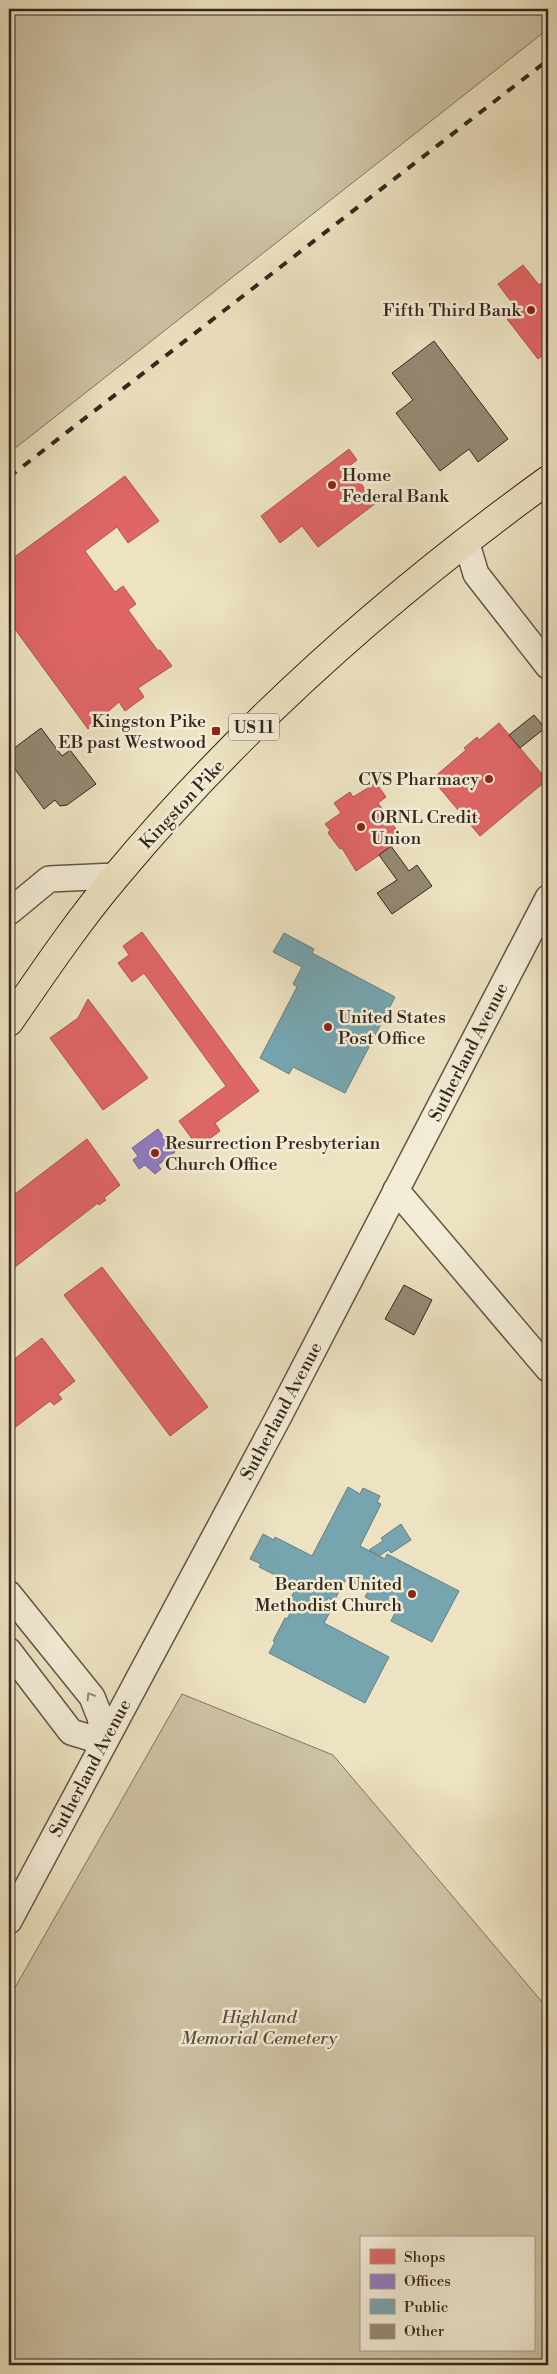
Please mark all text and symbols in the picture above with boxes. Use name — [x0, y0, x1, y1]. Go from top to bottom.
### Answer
place label: Fifth Third Bank — [383, 299, 523, 322]
marker: Fifth Third Bank — [525, 304, 537, 316]
place label: Home Federal Bank — [342, 464, 450, 508]
marker: Home Federal Bank — [326, 479, 338, 491]
place label: Kingston Pike EB past Westwood — [58, 710, 207, 754]
road number: US 11 — [229, 714, 279, 740]
marker: Kingston Pike EB past Westwood — [210, 725, 222, 737]
street label: Kingston Pike — [135, 755, 230, 854]
place label: CVS Pharmacy — [358, 768, 479, 791]
marker: CVS Pharmacy — [483, 773, 495, 785]
place label: ORNL Credit Union — [371, 806, 479, 850]
marker: ORNL Credit Union — [355, 821, 367, 833]
street label: Sutherland Avenue — [423, 979, 513, 1126]
place label: United States Post Office — [338, 1006, 446, 1050]
marker: United States Post Office — [322, 1021, 334, 1033]
place label: Resurrection Presbyterian Church Office — [165, 1132, 381, 1176]
marker: Resurrection Presbyterian Church Office — [149, 1147, 161, 1159]
street label: Sutherland Avenue — [235, 1338, 327, 1484]
place label: Bearden United Methodist Church — [255, 1573, 403, 1617]
marker: Bearden United Methodist Church — [406, 1588, 418, 1600]
one-way arrow — [87, 1693, 97, 1702]
street label: Sutherland Avenue — [44, 1695, 136, 1841]
park label: Highland Memorial Cemetery — [181, 2006, 338, 2050]
legend — [360, 2236, 534, 2352]
text: Shops — [404, 2248, 445, 2267]
text: Offices — [404, 2272, 451, 2291]
text: Public — [404, 2298, 448, 2317]
text: Other — [404, 2322, 445, 2341]

